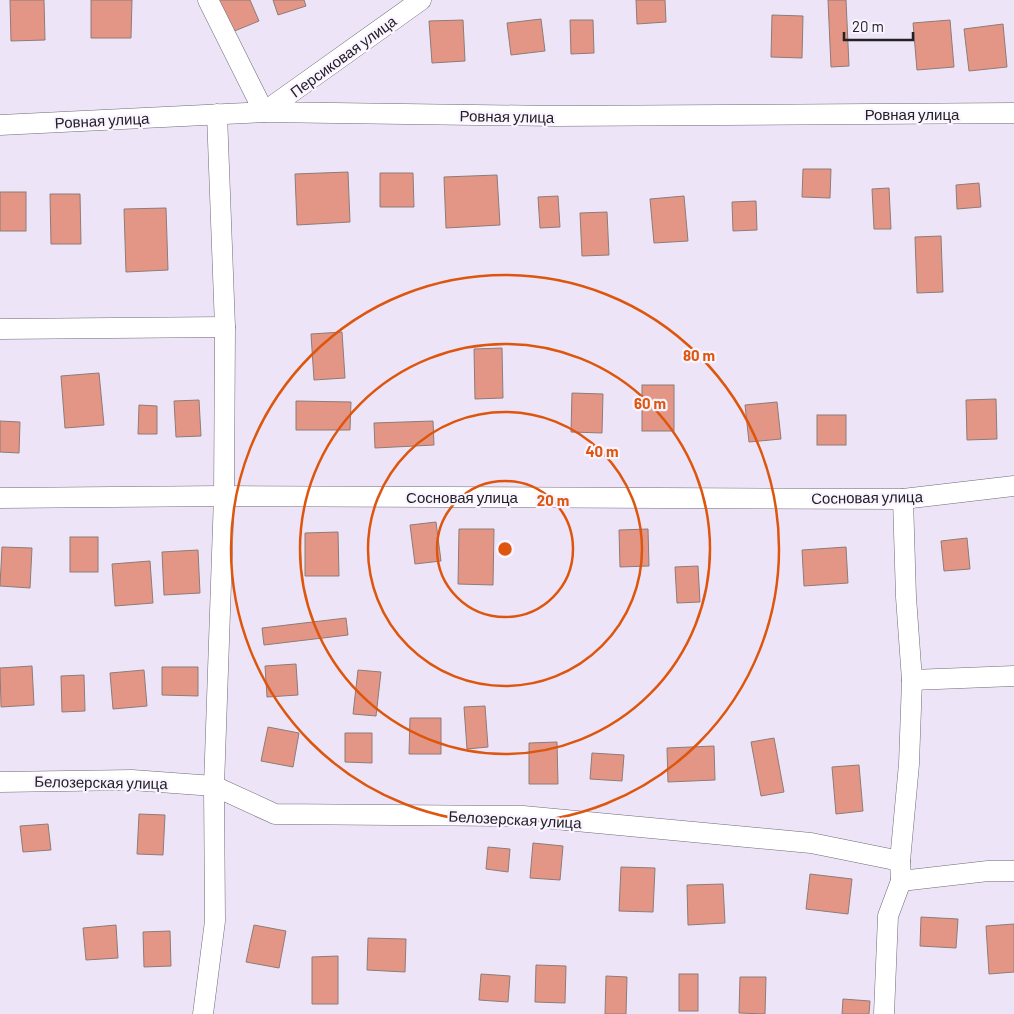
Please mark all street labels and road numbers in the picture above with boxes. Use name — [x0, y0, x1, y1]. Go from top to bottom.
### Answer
street label: Персиковая улица — [286, 11, 400, 101]
street label: Ровная улица — [865, 105, 960, 123]
street label: Ровная улица — [460, 106, 555, 126]
street label: Ровная улица — [54, 109, 150, 131]
street label: Сосновая улица — [811, 487, 924, 507]
street label: Сосновая улица — [406, 488, 519, 506]
street label: Белозерская улица — [34, 772, 168, 792]
street label: Белозерская улица — [448, 807, 583, 832]

